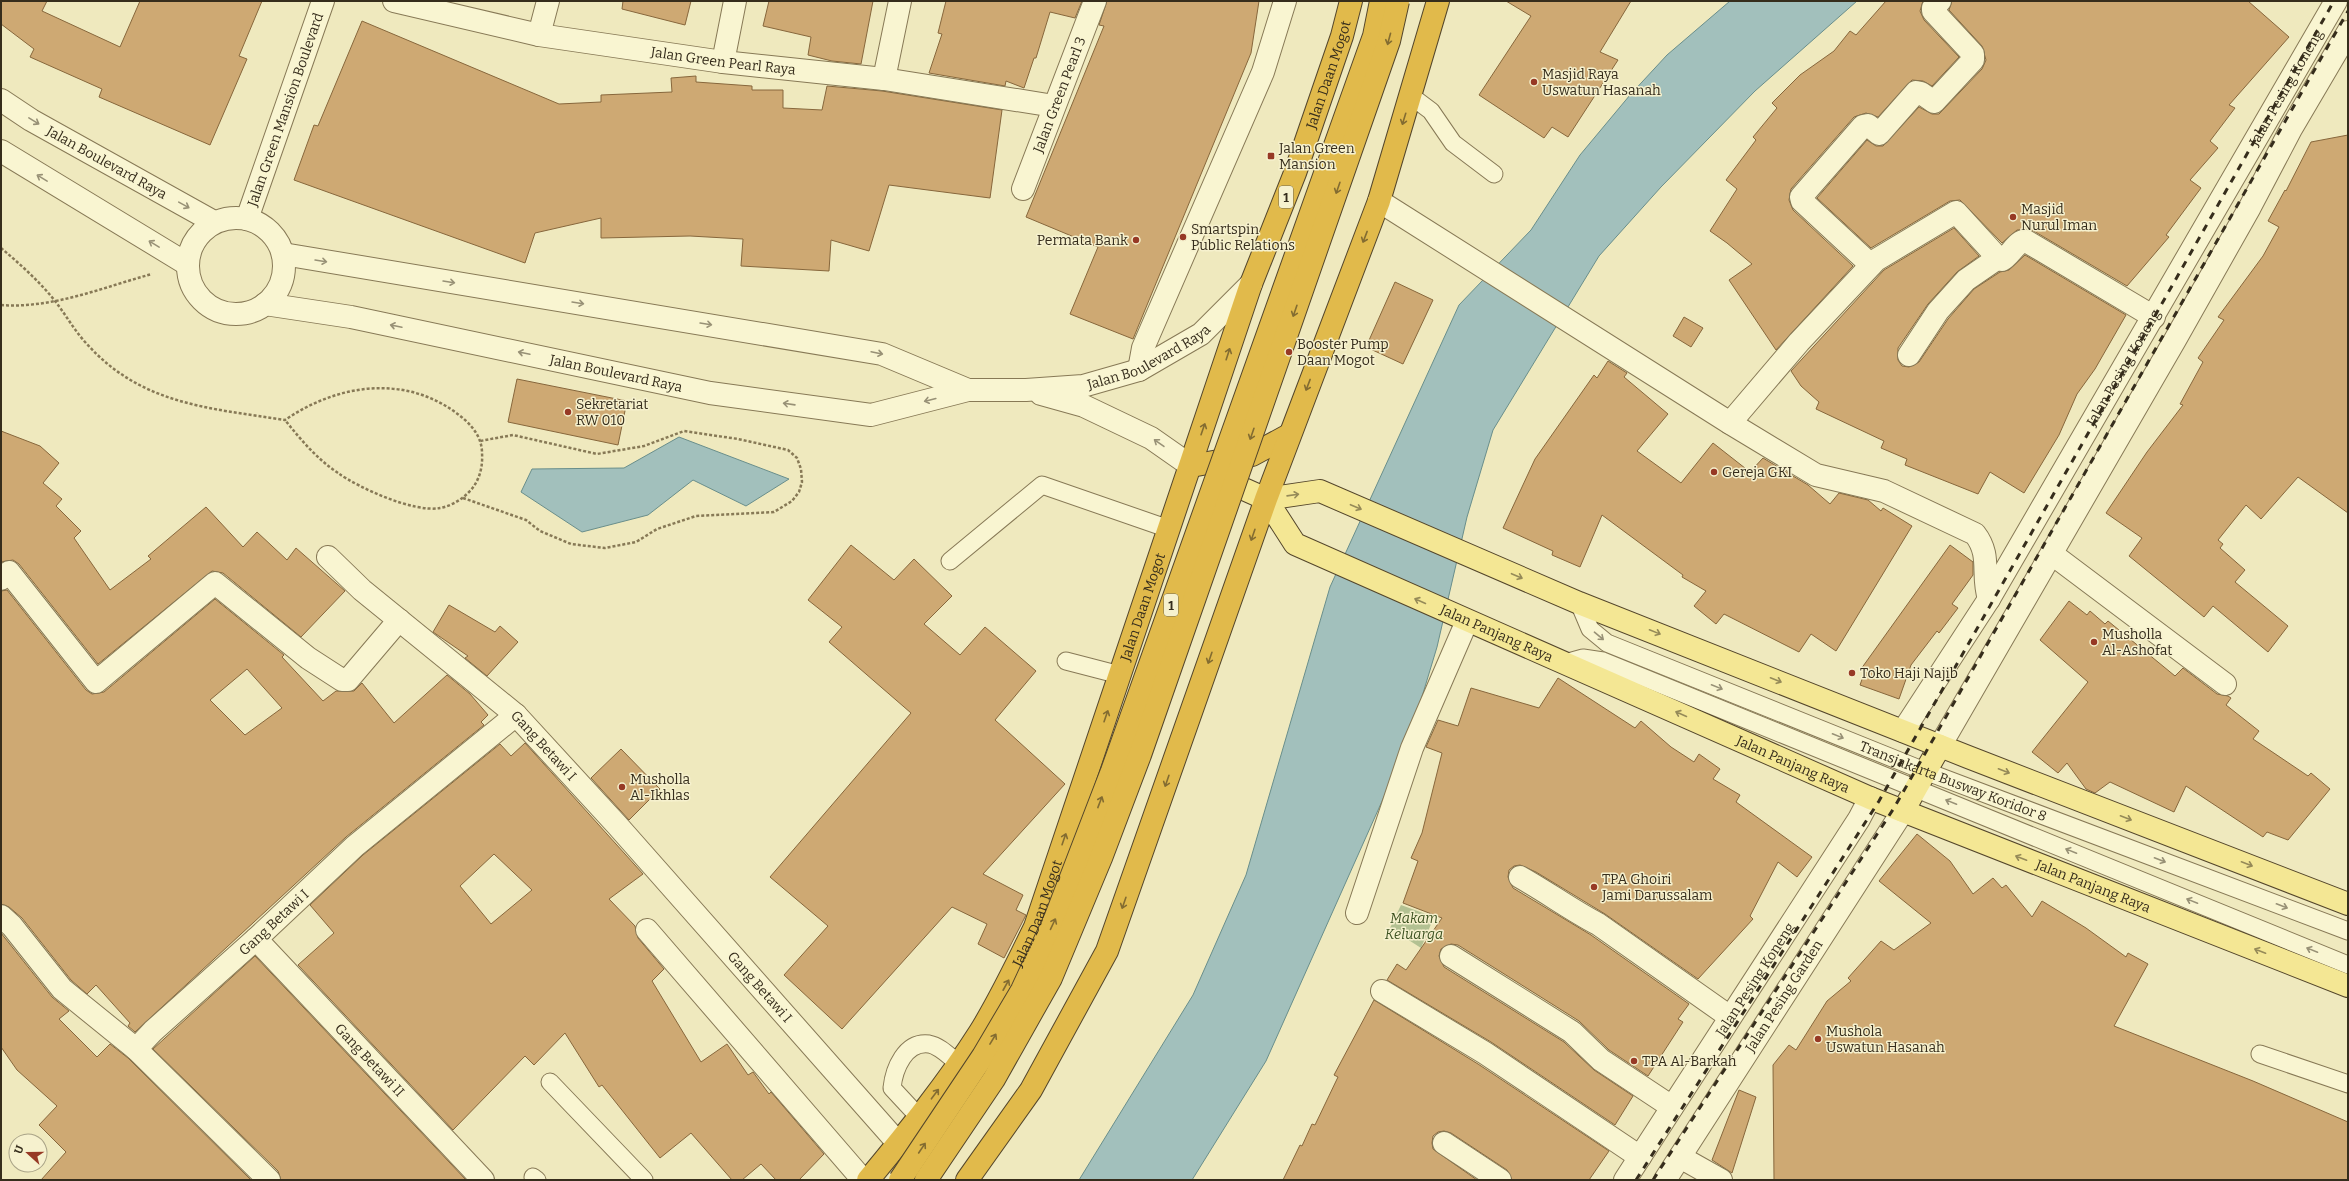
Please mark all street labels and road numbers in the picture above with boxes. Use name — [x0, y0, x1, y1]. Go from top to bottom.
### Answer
street label: Jalan Green Mansion Boulevard — [243, 10, 327, 210]
street label: Jalan Daan Mogot — [1302, 19, 1354, 132]
street label: Jalan Pesing Koneng — [2245, 26, 2326, 150]
street label: Jalan Green Pearl 3 — [1029, 34, 1089, 156]
street label: Jalan Green Pearl Raya — [649, 43, 797, 78]
street label: Jalan Boulevard Raya — [43, 122, 170, 203]
road number: 1 — [1279, 186, 1293, 208]
street label: Jalan Pesing Koneng — [2082, 306, 2164, 430]
street label: Jalan Boulevard Raya — [1084, 321, 1214, 393]
street label: Jalan Boulevard Raya — [547, 351, 684, 396]
street label: Jalan Daan Mogot — [1116, 551, 1169, 664]
road number: 1 — [1164, 594, 1178, 616]
street label: Jalan Panjang Raya — [1437, 600, 1556, 666]
street label: Gang Betawi I — [507, 707, 580, 784]
street label: Jalan Panjang Raya — [1733, 731, 1852, 797]
street label: Transjakarta Busway Koridor 8 — [1857, 737, 2049, 825]
street label: Jalan Panjang Raya — [2032, 855, 2153, 916]
street label: Jalan Daan Mogot — [1008, 858, 1065, 970]
street label: Gang Betawi I — [235, 885, 312, 959]
street label: Jalan Pesing Koneng — [1711, 919, 1798, 1040]
street label: Jalan Pesing Garden — [1741, 937, 1826, 1056]
street label: Gang Betawi I — [724, 948, 796, 1026]
street label: Gang Betawi II — [331, 1020, 408, 1100]

